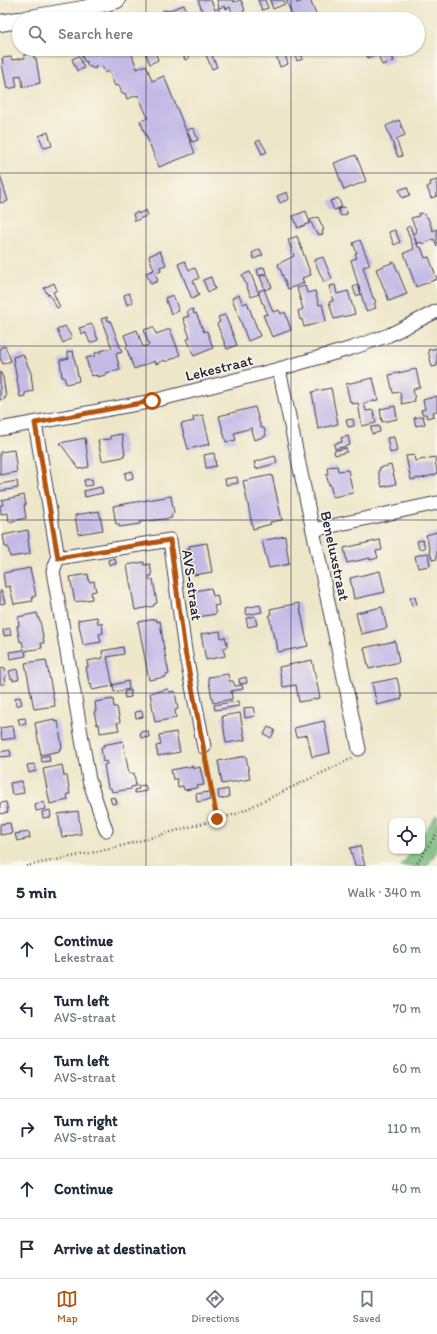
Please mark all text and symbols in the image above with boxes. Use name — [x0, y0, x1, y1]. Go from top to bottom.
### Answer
search box — [12, 12, 425, 56]
icon: search — [26, 23, 48, 45]
text: Search here — [58, 25, 133, 43]
street label: Lekestraat — [183, 351, 255, 385]
route start — [143, 392, 161, 410]
street label: Beneluxstraat — [317, 509, 353, 603]
street label: AVS-straat — [178, 548, 206, 622]
route end — [208, 810, 226, 828]
map controls — [389, 818, 425, 854]
button: locate — [389, 818, 425, 854]
text: 5 min — [16, 882, 56, 902]
text: Walk · 340 m — [348, 885, 421, 900]
text: Continue — [54, 932, 113, 950]
icon: ahead — [16, 938, 38, 960]
text: 60 m — [392, 941, 421, 956]
text: Lekestraat — [54, 950, 114, 965]
text: Turn left — [54, 992, 109, 1010]
icon: left — [16, 998, 38, 1020]
text: 70 m — [393, 1001, 421, 1016]
text: AVS-straat — [54, 1010, 116, 1025]
text: Turn left — [54, 1052, 109, 1070]
icon: left — [16, 1058, 38, 1080]
text: 60 m — [392, 1061, 421, 1076]
text: AVS-straat — [54, 1070, 116, 1085]
text: Turn right — [54, 1112, 118, 1130]
icon: right — [16, 1118, 38, 1140]
text: 110 m — [387, 1121, 421, 1136]
text: AVS-straat — [54, 1130, 116, 1145]
icon: ahead — [16, 1178, 38, 1200]
text: Continue — [54, 1180, 113, 1198]
text: 40 m — [391, 1181, 421, 1196]
icon: arrive — [16, 1238, 38, 1260]
text: Arrive at destination — [54, 1240, 186, 1258]
tab: Map — [56, 1288, 78, 1325]
tab: Directions — [191, 1288, 240, 1325]
tab: Saved — [352, 1288, 381, 1325]

